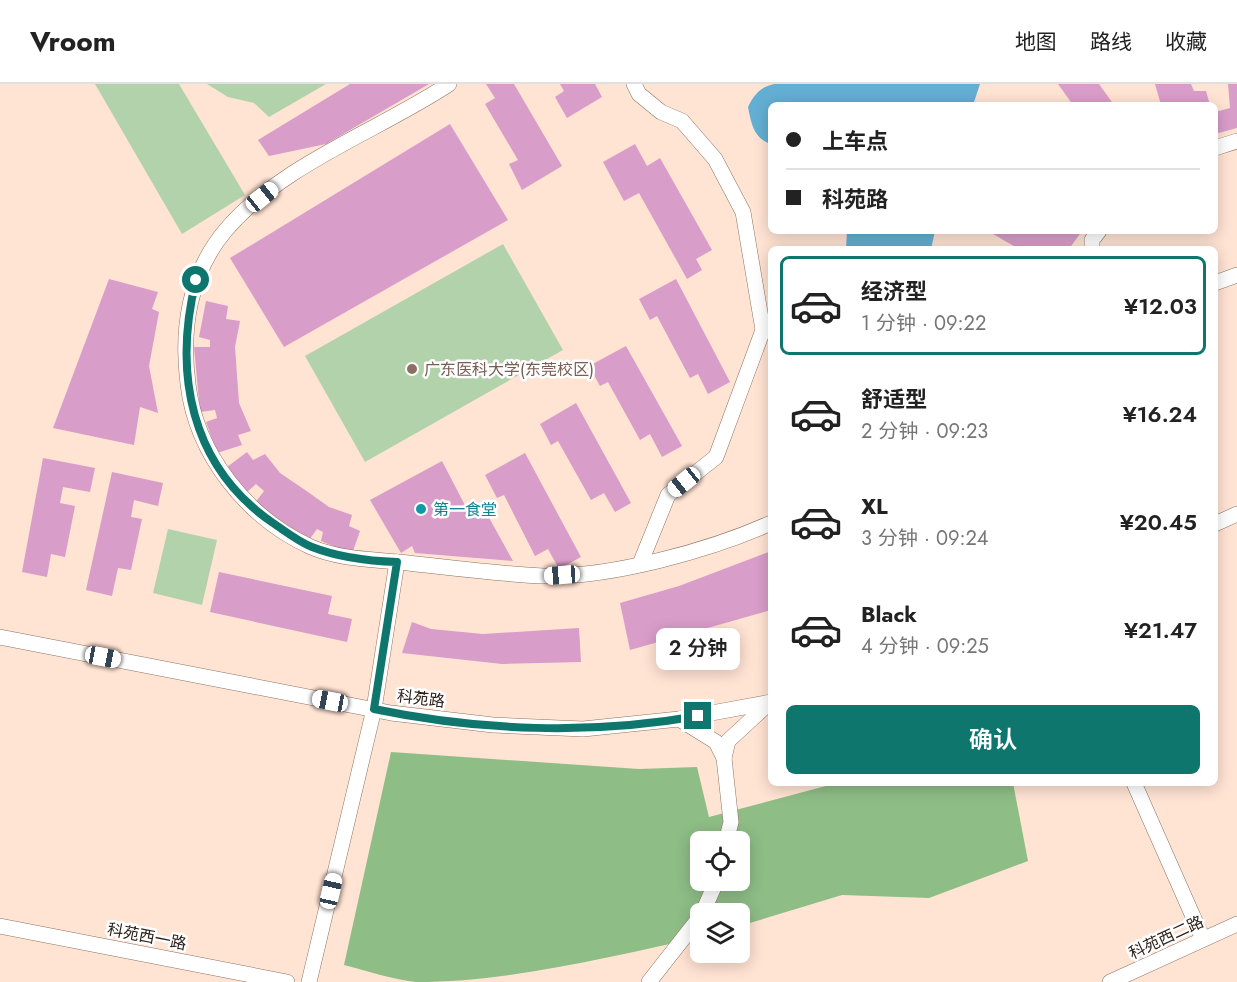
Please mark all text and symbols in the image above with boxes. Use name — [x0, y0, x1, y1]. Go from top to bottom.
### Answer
text: Vroom — [30, 21, 116, 62]
text: 地图 — [1015, 27, 1057, 57]
text: 路线 — [1090, 27, 1132, 57]
text: 收藏 — [1165, 27, 1207, 57]
text: 上车点 — [822, 125, 888, 157]
car — [242, 179, 282, 215]
text: 科苑路 — [822, 183, 888, 215]
route start — [182, 266, 209, 293]
text: 经济型 — [861, 275, 927, 307]
icon: car — [789, 279, 843, 333]
text: ¥12.03 — [1124, 290, 1197, 322]
text: 1 分钟 · 09:22 — [861, 309, 986, 338]
place label: 广东医科大学(东莞校区) — [424, 358, 594, 381]
marker: 广东医科大学(东莞校区) — [405, 362, 419, 376]
text: 舒适型 — [861, 383, 927, 415]
icon: car — [789, 387, 843, 441]
text: ¥16.24 — [1123, 398, 1197, 430]
text: 2 分钟 · 09:23 — [861, 417, 988, 446]
car — [664, 464, 704, 500]
text: XL — [861, 490, 888, 522]
icon: car — [789, 495, 843, 549]
place label: 第一食堂 — [433, 498, 497, 521]
marker: 第一食堂 — [414, 502, 428, 516]
text: ¥20.45 — [1120, 506, 1197, 538]
text: 3 分钟 · 09:24 — [861, 524, 988, 553]
car — [543, 565, 581, 585]
text: Black — [861, 598, 917, 630]
icon: car — [789, 603, 843, 657]
text: ¥21.47 — [1124, 614, 1197, 646]
callout: 2 分钟 — [656, 629, 740, 671]
text: 4 分钟 · 09:25 — [861, 632, 989, 661]
text: 2 分钟 — [669, 634, 727, 663]
car — [84, 645, 122, 669]
street label: 科苑路 — [396, 684, 446, 713]
car — [311, 689, 349, 713]
route end — [684, 702, 711, 729]
button: 确认 — [786, 705, 1200, 774]
map controls — [690, 831, 750, 963]
button: locate — [690, 831, 750, 891]
car — [318, 871, 344, 911]
button: layers — [690, 903, 750, 963]
street label: 科苑西二路 — [1125, 910, 1207, 965]
street label: 科苑西一路 — [105, 918, 188, 955]

